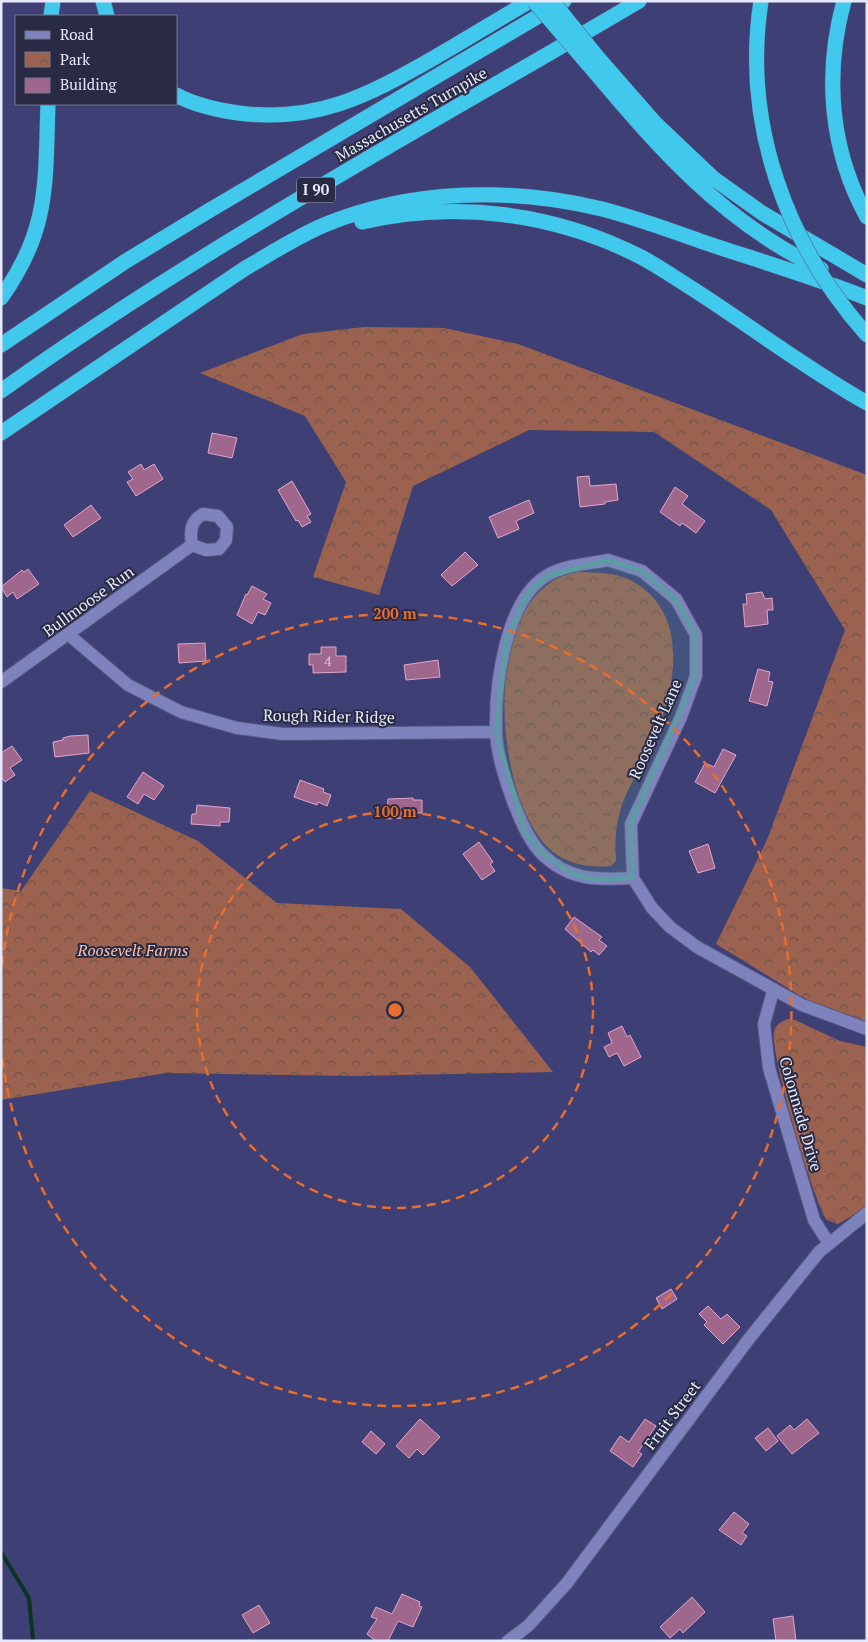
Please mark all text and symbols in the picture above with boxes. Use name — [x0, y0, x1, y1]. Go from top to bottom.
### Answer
legend — [15, 15, 178, 105]
text: Road — [60, 24, 93, 44]
text: Park — [60, 49, 90, 69]
street label: Massachusetts Turnpike — [331, 62, 491, 166]
text: Building — [60, 74, 118, 94]
road number: I 90 — [297, 178, 335, 202]
street label: Bullmoose Run — [38, 560, 139, 642]
text: 200 m — [373, 603, 417, 623]
house number: 4 — [324, 651, 332, 670]
street label: Roosevelt Lane — [623, 676, 687, 782]
street label: Rough Rider Ridge — [263, 704, 395, 728]
text: 100 m — [373, 801, 417, 821]
park label: Roosevelt Farms — [77, 939, 189, 961]
centre of rings — [386, 1001, 404, 1019]
street label: Colonnade Drive — [774, 1054, 828, 1174]
street label: Fruit Street — [639, 1376, 705, 1454]

